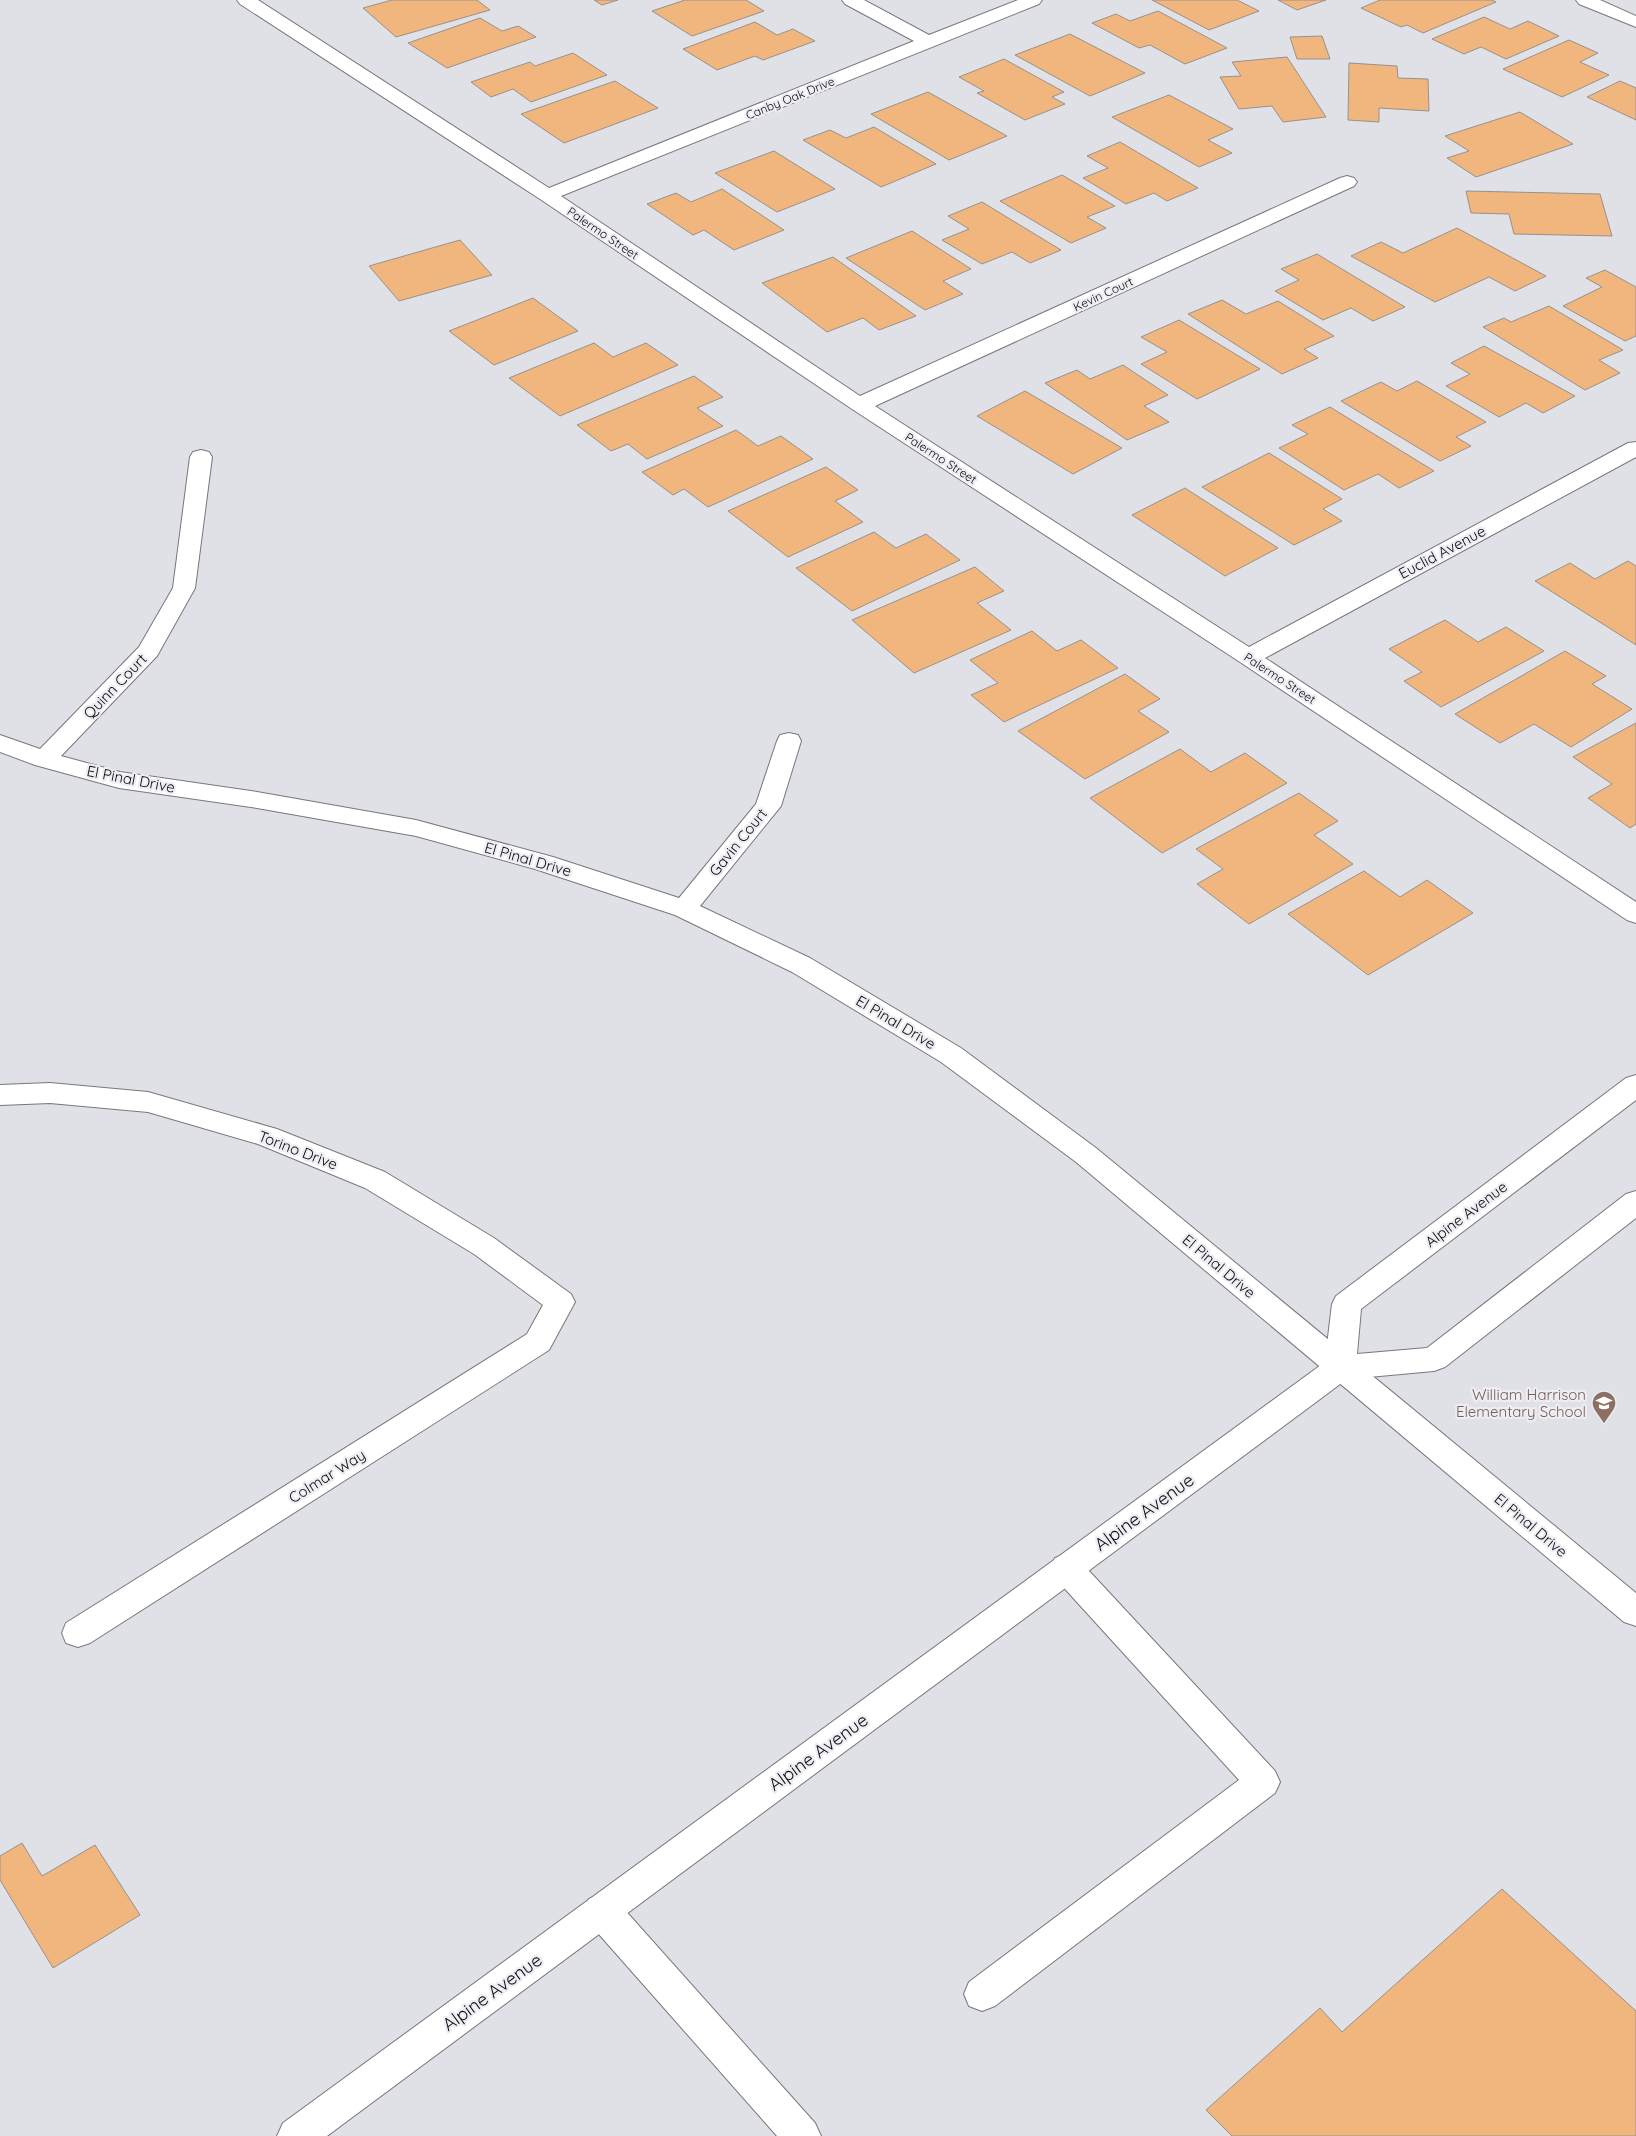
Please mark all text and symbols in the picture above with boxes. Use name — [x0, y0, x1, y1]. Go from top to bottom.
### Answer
street label: Canby Oak Drive — [743, 73, 837, 123]
street label: Palermo Street — [565, 204, 641, 262]
street label: Kevin Court — [1071, 274, 1135, 314]
street label: Palermo Street — [902, 429, 980, 487]
street label: Euclid Avenue — [1395, 521, 1489, 583]
street label: Palermo Street — [1241, 649, 1319, 707]
street label: Quinn Court — [79, 650, 151, 722]
street label: El Pinal Drive — [85, 761, 177, 797]
street label: Gavin Court — [705, 804, 771, 880]
street label: El Pinal Drive — [482, 838, 574, 880]
street label: El Pinal Drive — [853, 991, 939, 1053]
street label: Torino Drive — [256, 1126, 340, 1174]
street label: Alpine Avenue — [1421, 1177, 1511, 1251]
street label: El Pinal Drive — [1179, 1230, 1259, 1302]
place label: William Harrison Elementary School — [1456, 1385, 1586, 1421]
school or university icon: William Harrison Elementary School — [1591, 1390, 1617, 1424]
street label: Colmar Way — [285, 1445, 369, 1507]
street label: Alpine Avenue — [1090, 1468, 1198, 1556]
street label: El Pinal Drive — [1491, 1489, 1571, 1561]
street label: Alpine Avenue — [764, 1708, 872, 1796]
street label: Alpine Avenue — [438, 1948, 546, 2036]

